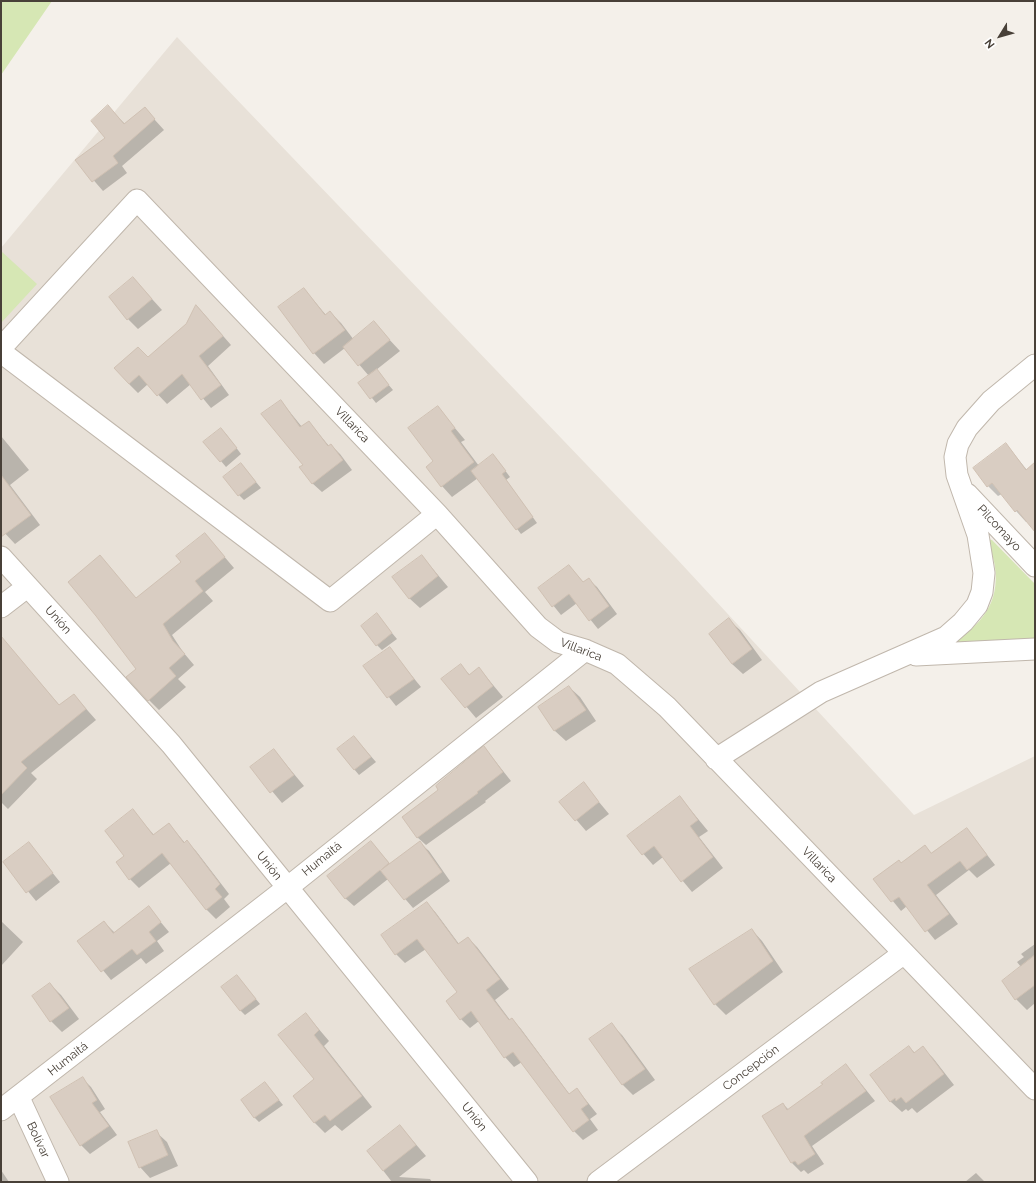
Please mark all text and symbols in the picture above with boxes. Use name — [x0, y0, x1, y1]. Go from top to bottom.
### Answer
north arrow — [980, 16, 1020, 56]
text: N — [982, 36, 998, 51]
street label: Villarica — [332, 404, 372, 446]
street label: Pilcomayo — [974, 502, 1024, 554]
street label: Unión — [42, 603, 74, 637]
street label: Villarica — [558, 635, 604, 665]
street label: Humaitá — [299, 839, 345, 879]
street label: Villarica — [799, 844, 839, 886]
street label: Unión — [253, 849, 285, 883]
street label: Humaitá — [45, 1039, 91, 1079]
street label: Concepción — [720, 1042, 782, 1094]
street label: Unión — [458, 1100, 490, 1134]
street label: Bolívar — [23, 1120, 53, 1160]

